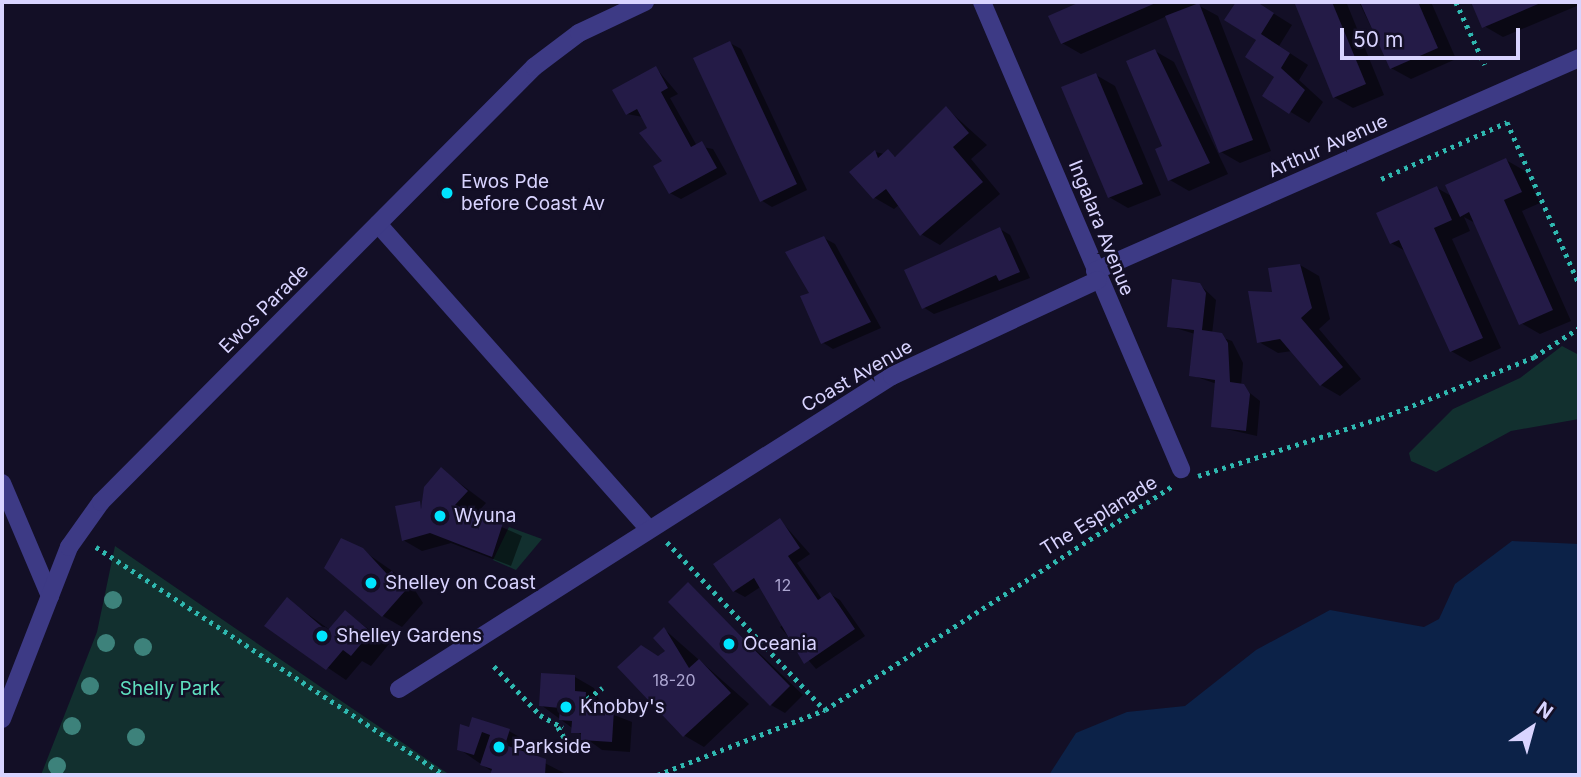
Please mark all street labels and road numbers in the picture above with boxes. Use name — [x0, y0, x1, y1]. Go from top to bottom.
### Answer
street label: Arthur Avenue — [1265, 109, 1391, 183]
street label: Ingalara Avenue — [1063, 157, 1139, 299]
street label: Ewos Parade — [215, 260, 313, 358]
street label: Coast Avenue — [797, 335, 917, 417]
street label: The Esplanade — [1037, 471, 1161, 561]

